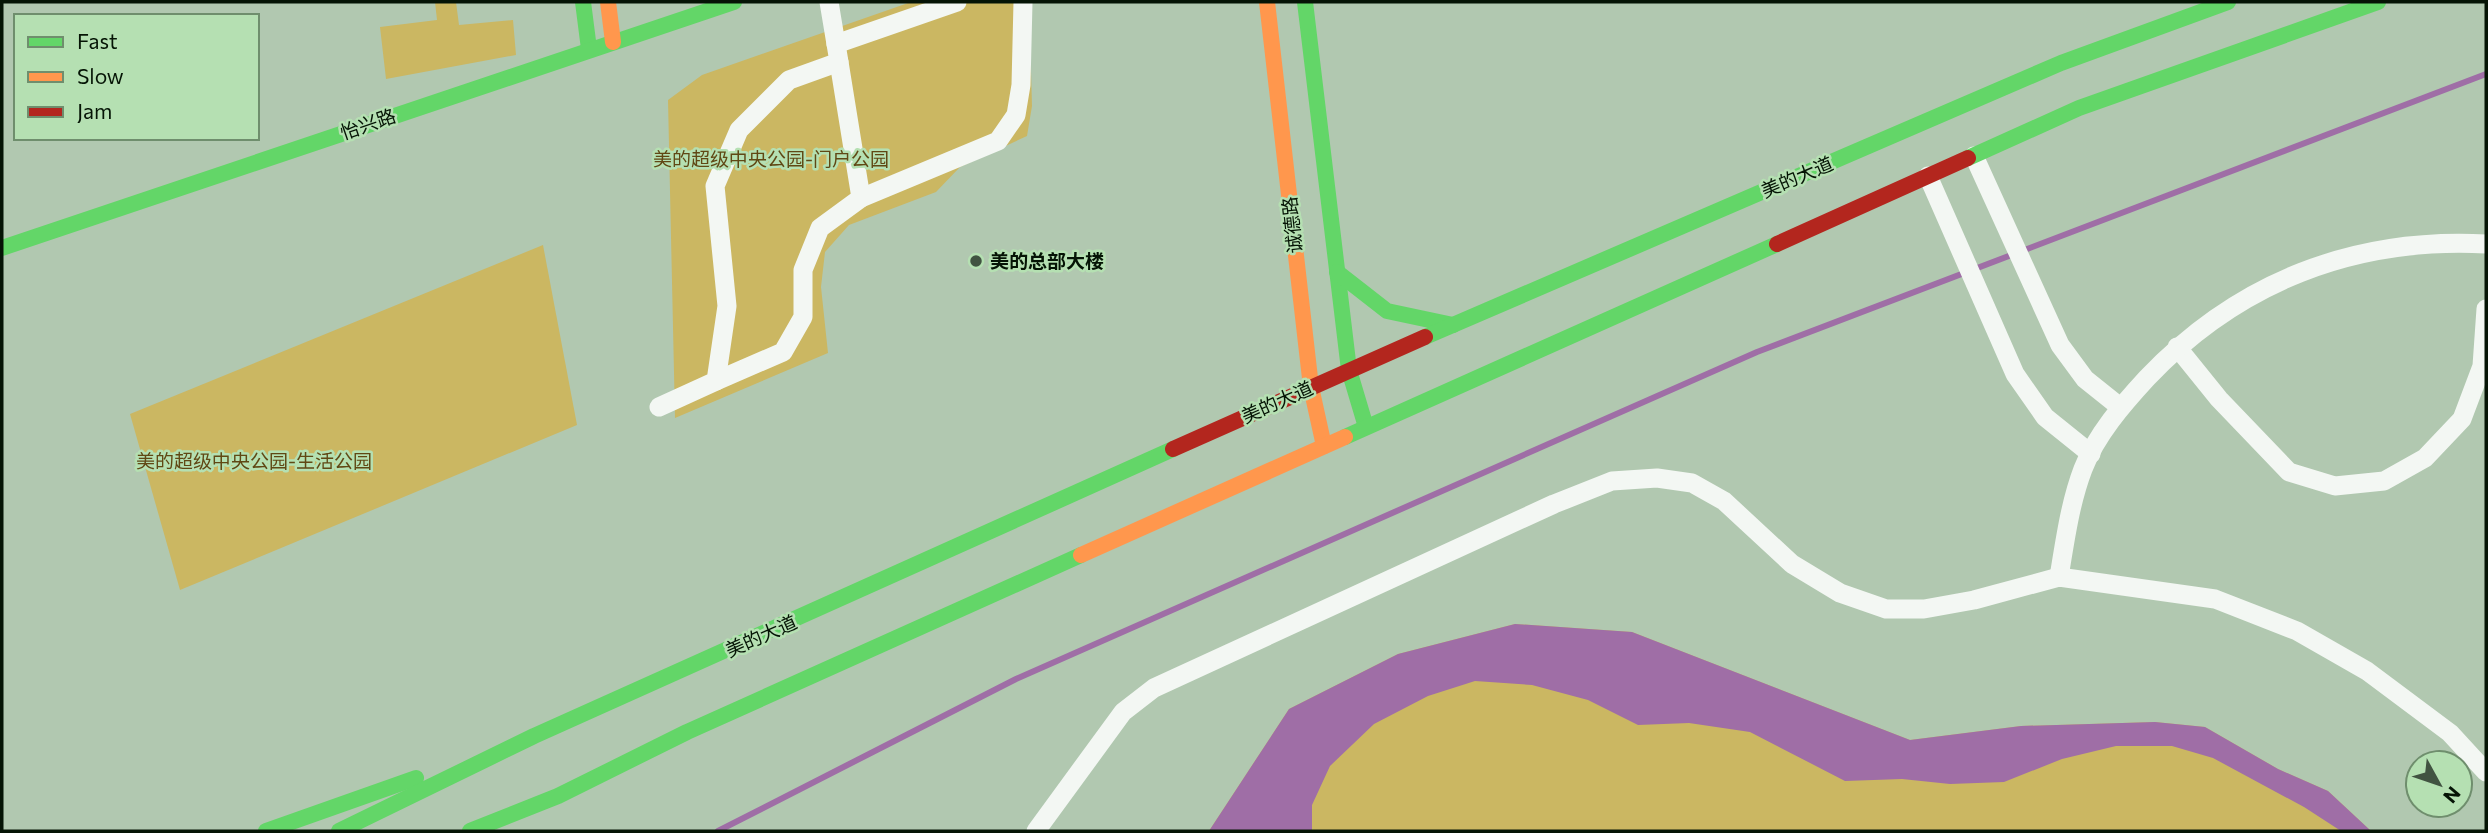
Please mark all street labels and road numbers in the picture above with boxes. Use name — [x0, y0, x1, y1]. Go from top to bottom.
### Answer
street label: 怡兴路 — [337, 103, 399, 144]
street label: 美的大道 — [1757, 151, 1836, 202]
street label: 诚德路 — [1277, 195, 1306, 255]
street label: 美的大道 — [1237, 376, 1316, 428]
street label: 美的大道 — [721, 610, 800, 662]

